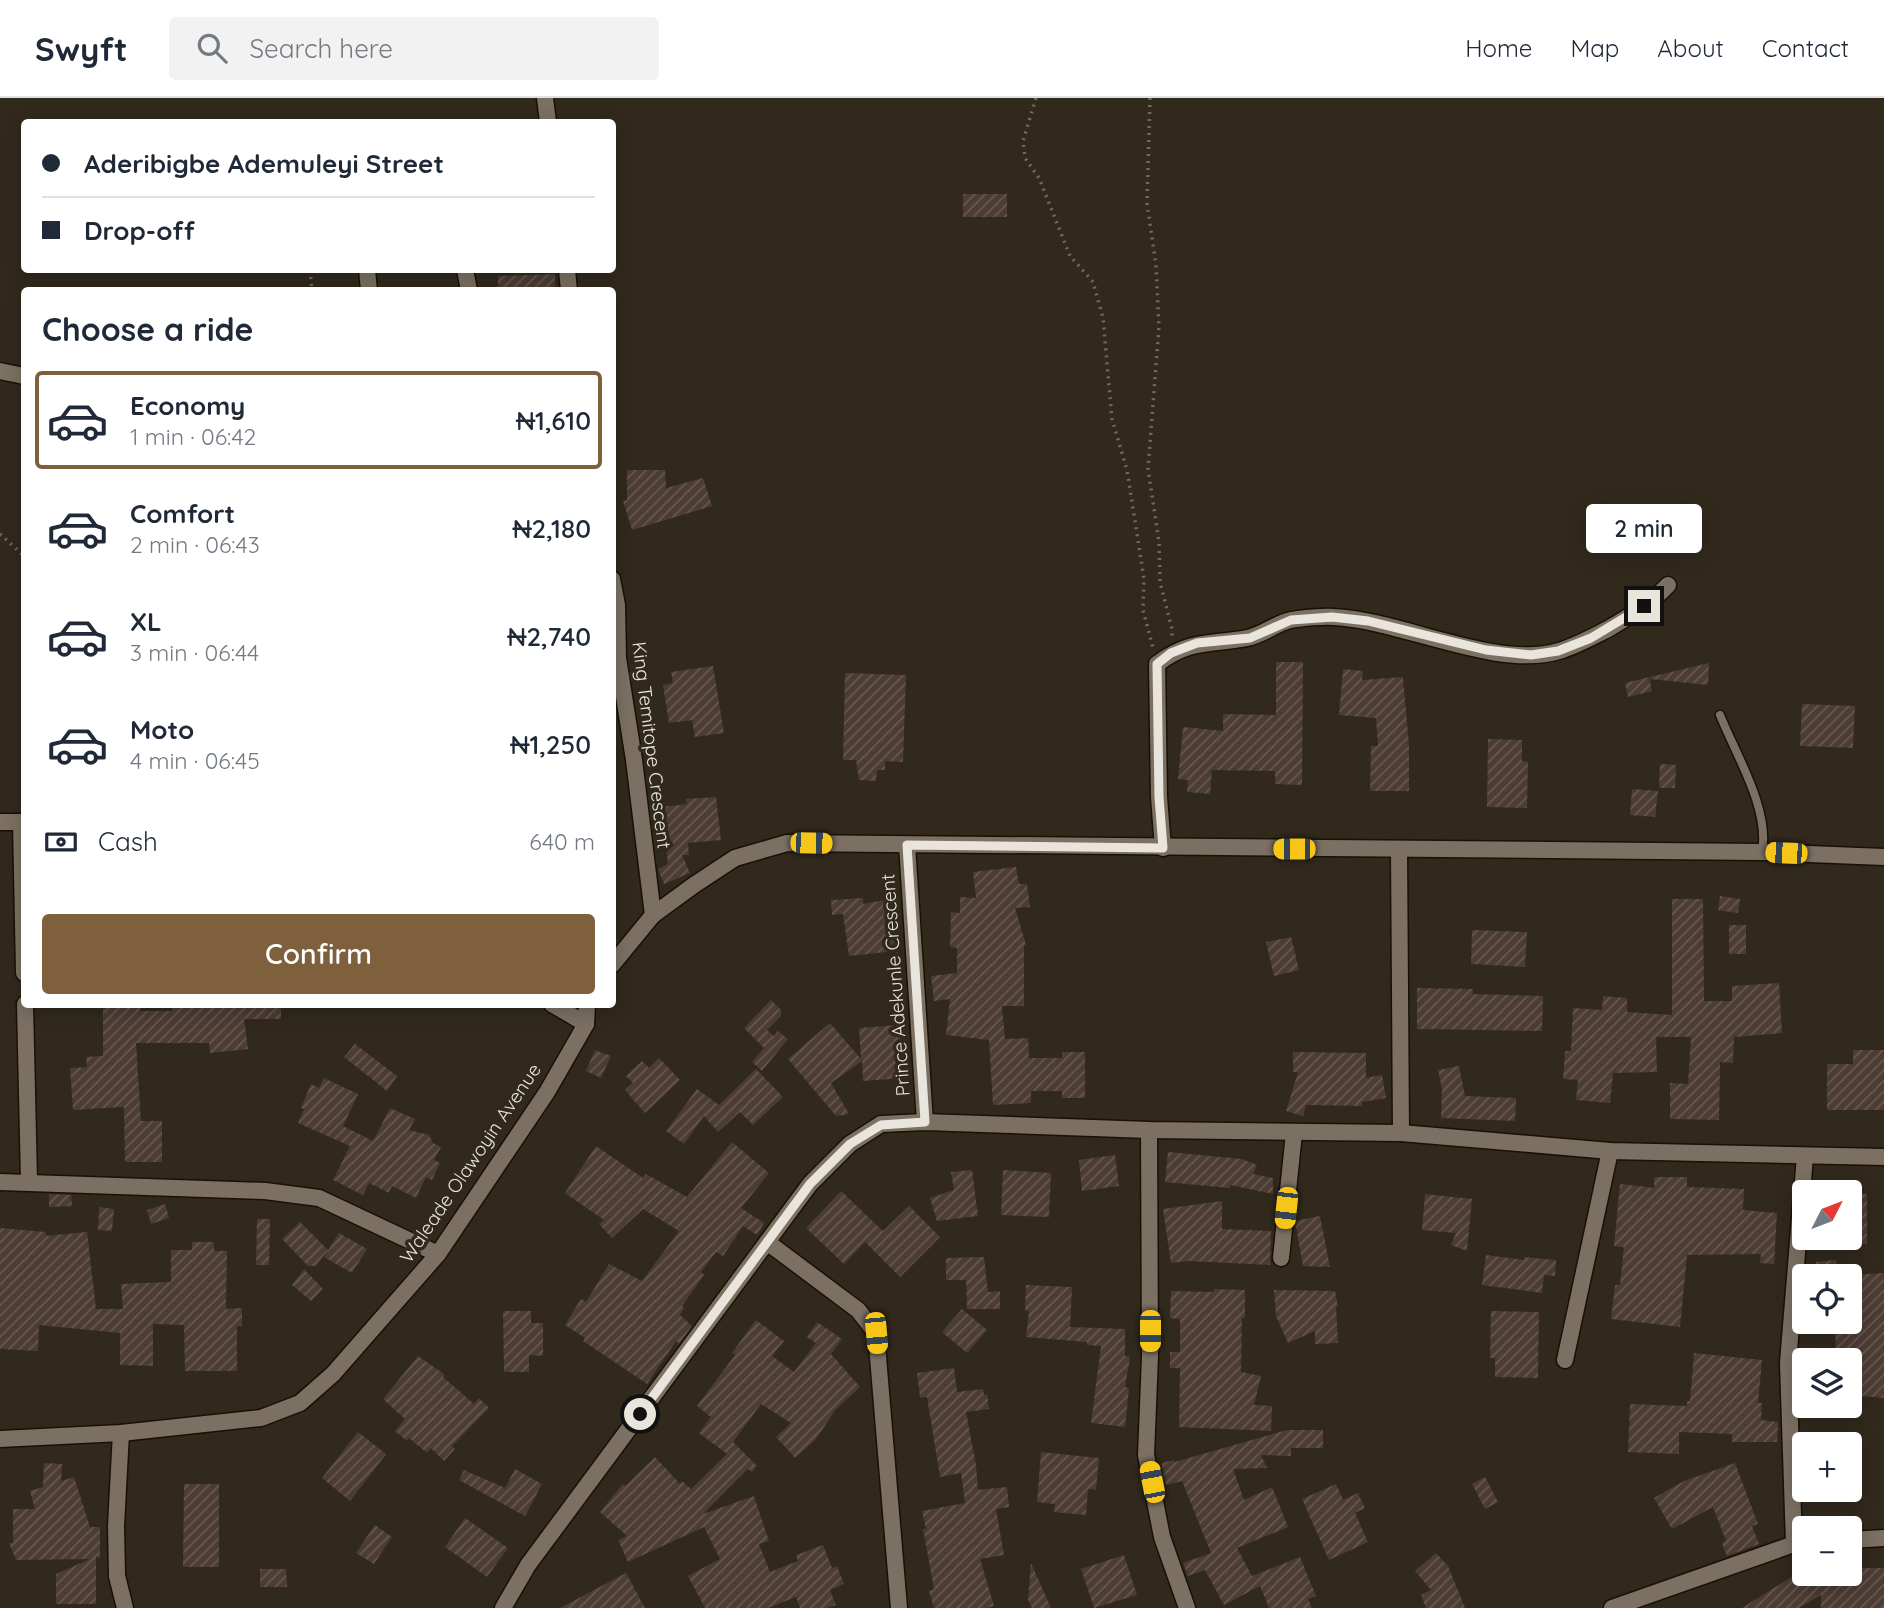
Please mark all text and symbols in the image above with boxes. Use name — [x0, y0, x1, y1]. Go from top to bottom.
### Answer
search box — [169, 17, 659, 80]
text: Swyft — [35, 28, 127, 69]
icon: search — [193, 29, 231, 67]
text: Search here — [249, 32, 393, 65]
text: Home — [1465, 33, 1532, 63]
text: Map — [1570, 33, 1619, 63]
text: About — [1657, 33, 1724, 63]
text: Contact — [1762, 33, 1849, 63]
text: Aderibigbe Ademuleyi Street — [84, 147, 444, 180]
text: Drop-off — [84, 214, 195, 247]
text: Choose a ride — [42, 309, 254, 349]
icon: car — [46, 389, 109, 452]
text: Economy — [130, 389, 245, 422]
text: ₦1,610 — [516, 404, 591, 437]
text: 1 min · 06:42 — [130, 422, 256, 451]
icon: car — [46, 497, 109, 560]
text: Comfort — [130, 497, 235, 530]
callout: 2 min — [1586, 504, 1702, 554]
text: ₦2,180 — [513, 512, 591, 545]
text: 2 min — [1614, 514, 1674, 543]
text: 2 min · 06:43 — [130, 530, 260, 559]
route end — [1628, 590, 1660, 622]
icon: car — [46, 605, 109, 668]
text: XL — [130, 605, 162, 638]
text: ₦2,740 — [507, 620, 591, 653]
text: 3 min · 06:44 — [130, 638, 259, 667]
street label: King Temitope Crescent — [627, 640, 677, 850]
icon: car — [46, 713, 109, 776]
text: Moto — [130, 713, 194, 746]
text: ₦1,250 — [510, 728, 591, 761]
text: 4 min · 06:45 — [130, 746, 260, 775]
icon: cash — [42, 823, 80, 861]
text: Cash — [98, 825, 158, 858]
text: 640 m — [529, 827, 595, 856]
car — [790, 832, 833, 854]
car — [1274, 839, 1316, 860]
car — [1765, 842, 1808, 864]
street label: Prince Adekunle Crescent — [875, 873, 915, 1097]
button: Confirm — [42, 914, 595, 994]
street label: Waleade Olawoyin Avenue — [394, 1059, 546, 1267]
north arrow — [1792, 1180, 1862, 1250]
map controls — [1792, 1180, 1862, 1586]
car — [1274, 1186, 1299, 1230]
button: locate — [1792, 1264, 1862, 1334]
car — [1140, 1310, 1161, 1352]
car — [864, 1311, 889, 1355]
button: layers — [1792, 1348, 1862, 1418]
route start — [624, 1398, 656, 1430]
button: + — [1792, 1432, 1862, 1502]
car — [1138, 1459, 1167, 1505]
button: − — [1792, 1516, 1862, 1586]

